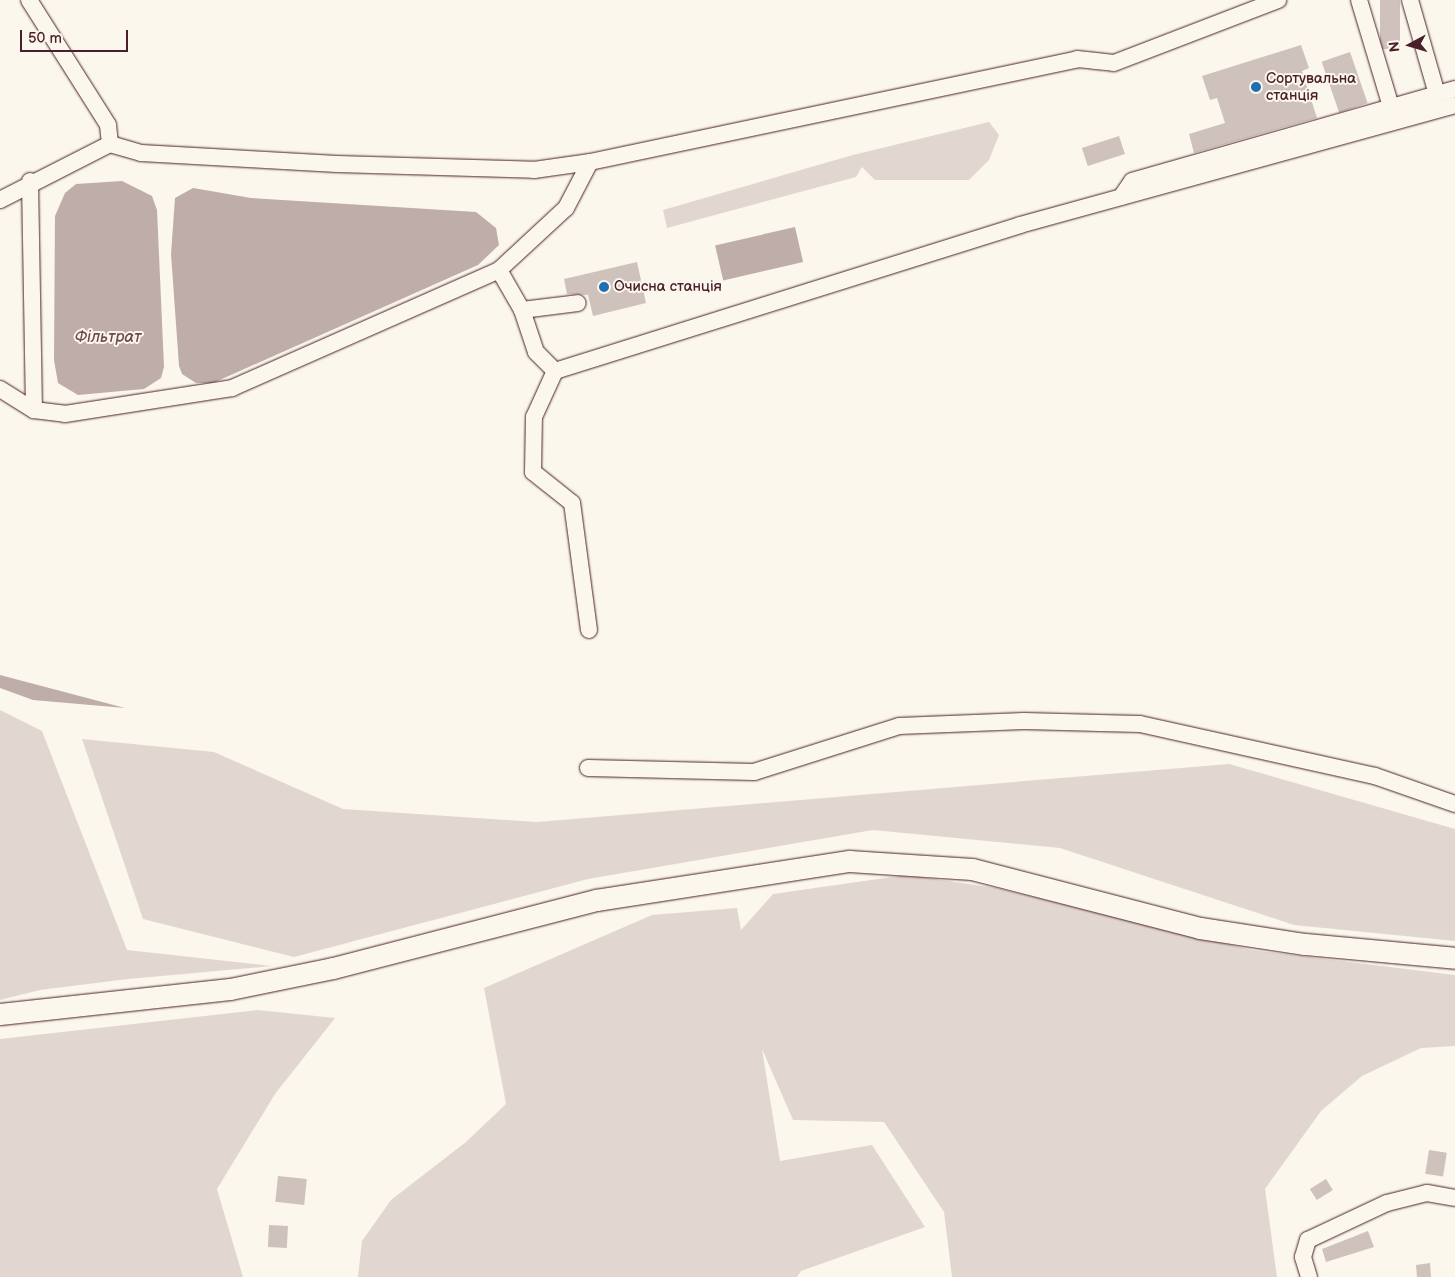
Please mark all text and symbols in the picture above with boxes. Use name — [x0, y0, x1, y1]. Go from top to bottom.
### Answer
scale bar — [22, 20, 130, 52]
north arrow — [1385, 20, 1435, 70]
text: 50 m — [28, 29, 62, 48]
text: N — [1386, 41, 1404, 53]
place label: Сортувальна станція — [1266, 69, 1356, 104]
marker: Сортувальна станція — [1250, 81, 1262, 93]
place label: Очисна станція — [614, 278, 722, 296]
marker: Очисна станція — [598, 281, 610, 293]
water label: Фільтрат — [75, 328, 141, 348]

